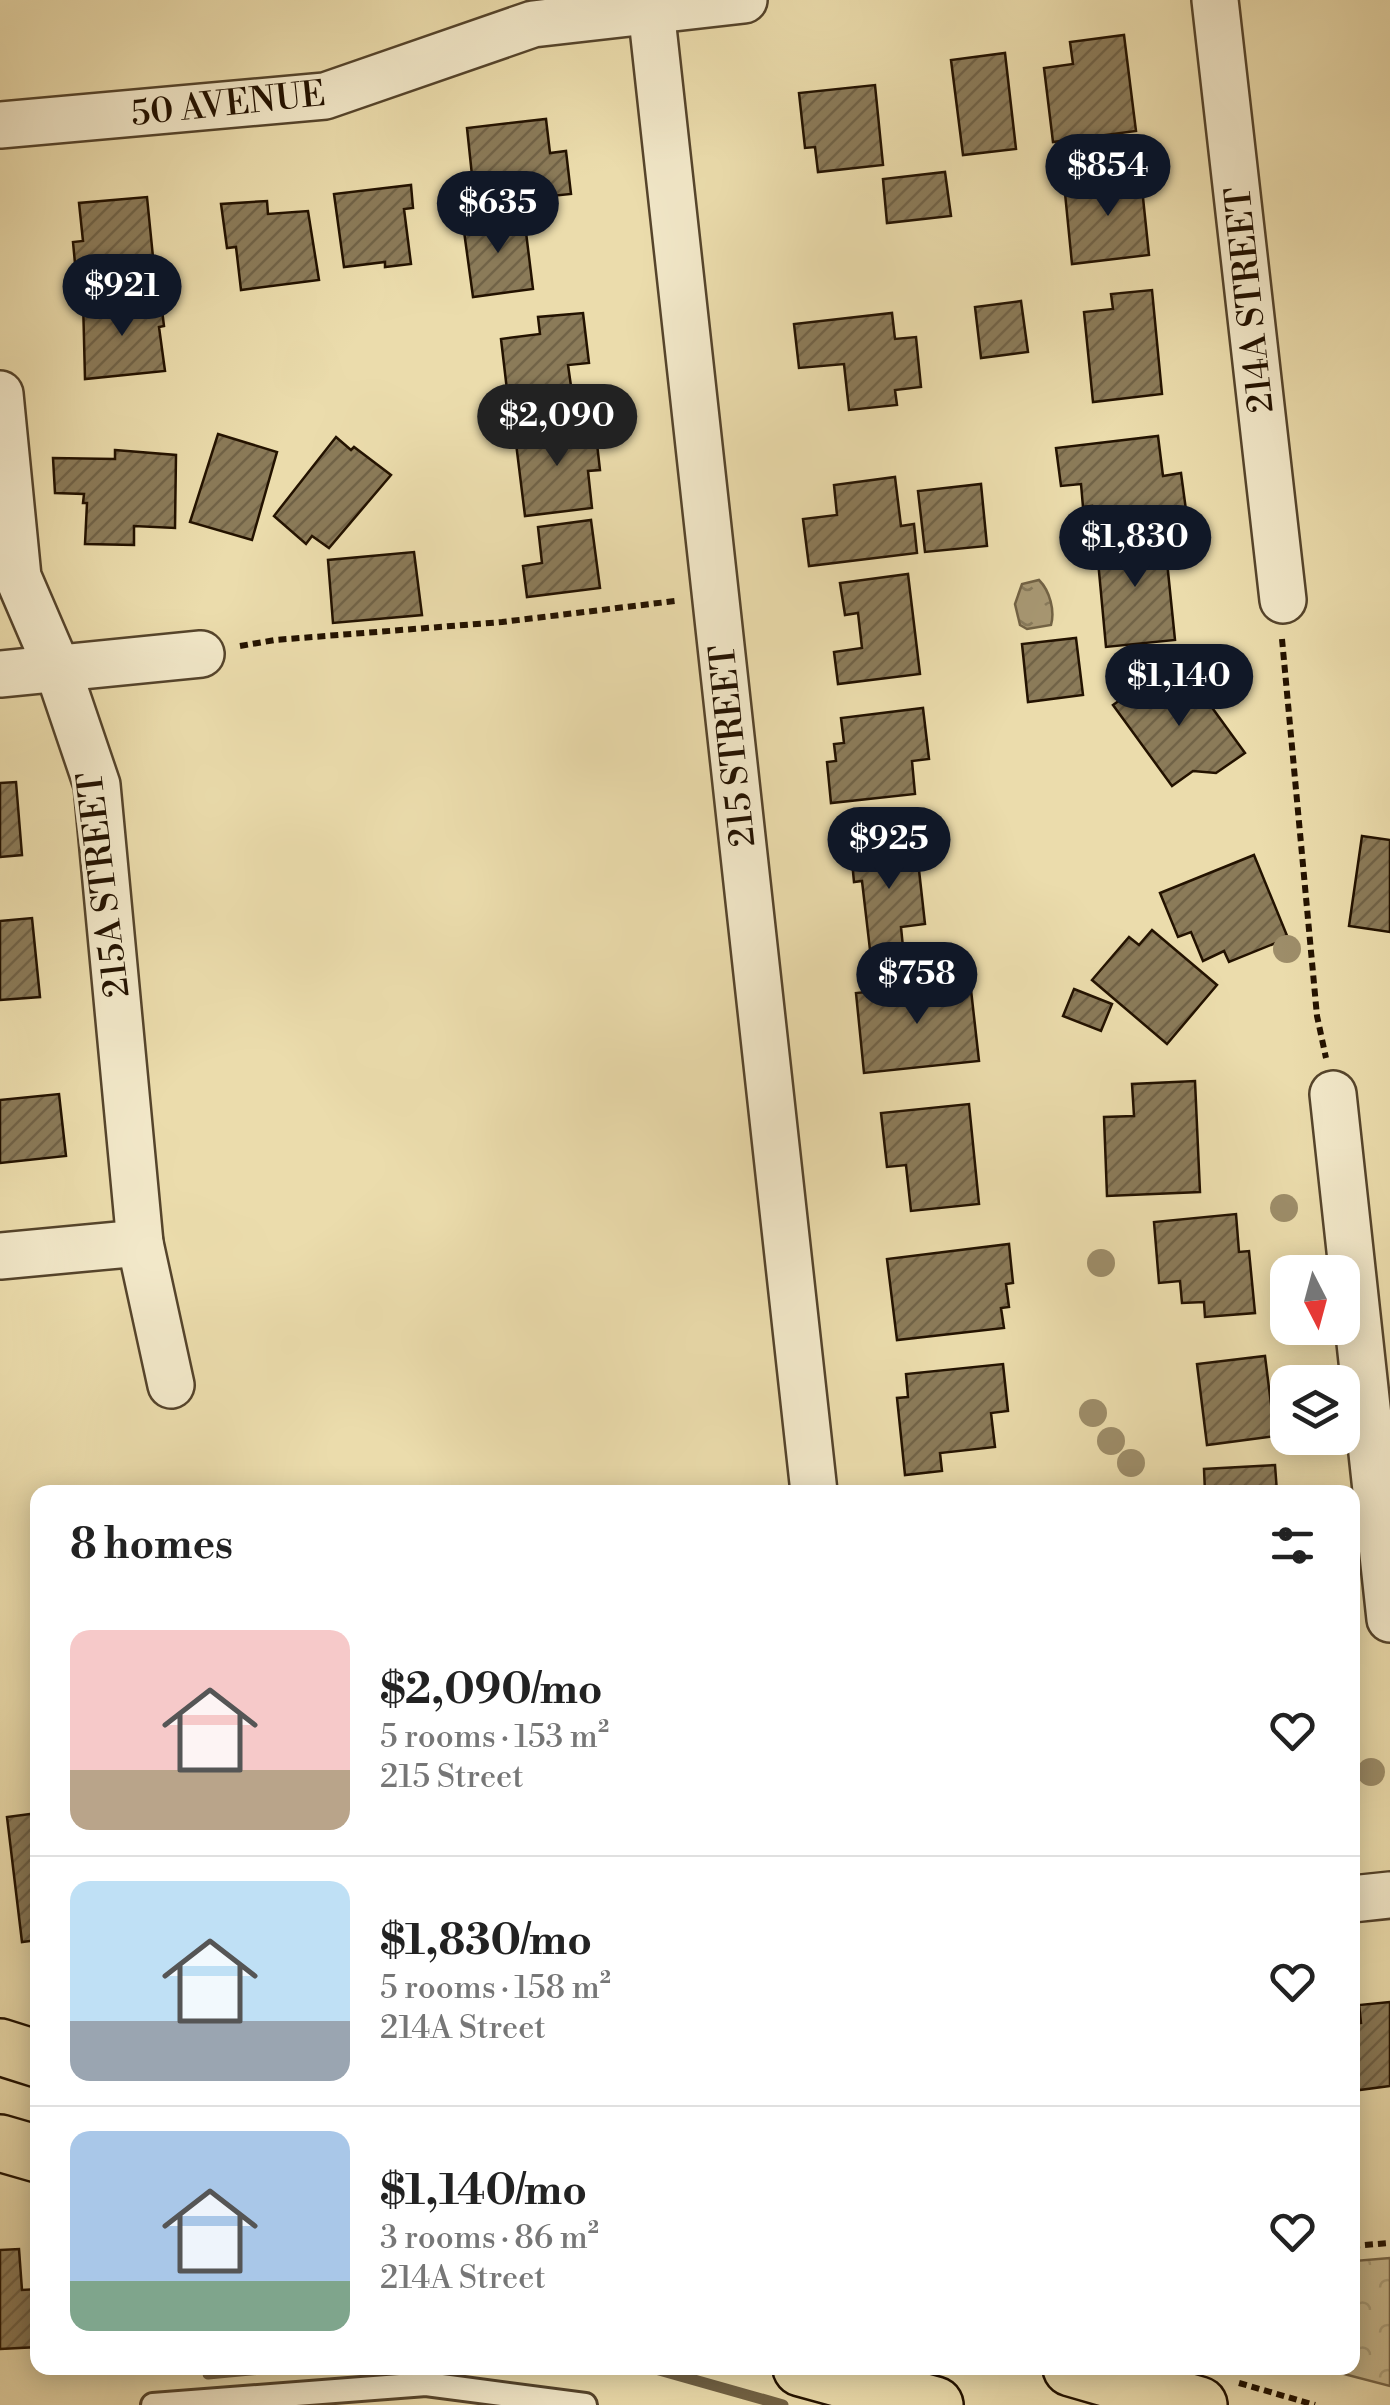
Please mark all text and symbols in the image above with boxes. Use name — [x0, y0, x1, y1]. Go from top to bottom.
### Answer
street label: 50 AVENUE — [129, 73, 327, 136]
pin: $854 — [1049, 134, 1167, 219]
text: $854 — [1067, 146, 1149, 186]
pin: $635 — [439, 171, 557, 256]
text: $635 — [459, 183, 537, 223]
street label: 214A STREET — [1217, 185, 1284, 415]
pin: $921 — [63, 254, 181, 339]
text: $921 — [85, 266, 159, 306]
pin: $2,090 — [476, 384, 638, 469]
text: $2,090 — [499, 396, 615, 436]
pin: $1,830 — [1054, 505, 1216, 590]
text: $1,830 — [1081, 517, 1189, 557]
street label: 215 STREET — [701, 643, 765, 849]
pin: $1,140 — [1098, 644, 1260, 729]
text: $1,140 — [1127, 656, 1231, 696]
street label: 215A STREET — [69, 769, 140, 1000]
pin: $925 — [830, 807, 948, 892]
text: $925 — [849, 819, 929, 859]
pin: $758 — [858, 942, 976, 1027]
text: $758 — [878, 954, 956, 994]
north arrow — [1270, 1255, 1360, 1345]
map controls — [1270, 1255, 1360, 1455]
button: layers — [1270, 1365, 1360, 1455]
icon: filters — [1265, 1518, 1320, 1573]
text: 8 homes — [70, 1519, 233, 1572]
text: $2,090/mo — [380, 1664, 603, 1717]
icon: home — [150, 1670, 270, 1790]
icon: heart — [1265, 1703, 1320, 1758]
text: 5 rooms · 153 m² — [380, 1717, 609, 1757]
text: 215 Street — [380, 1757, 524, 1797]
text: $1,830/mo — [380, 1915, 592, 1968]
icon: home — [150, 1921, 270, 2041]
icon: heart — [1265, 1954, 1320, 2009]
text: 5 rooms · 158 m² — [380, 1968, 611, 2008]
text: 214A Street — [380, 2008, 546, 2048]
text: $1,140/mo — [380, 2165, 587, 2218]
icon: home — [150, 2171, 270, 2291]
icon: heart — [1265, 2204, 1320, 2259]
text: 3 rooms · 86 m² — [380, 2218, 599, 2258]
text: 214A Street — [380, 2258, 546, 2298]

